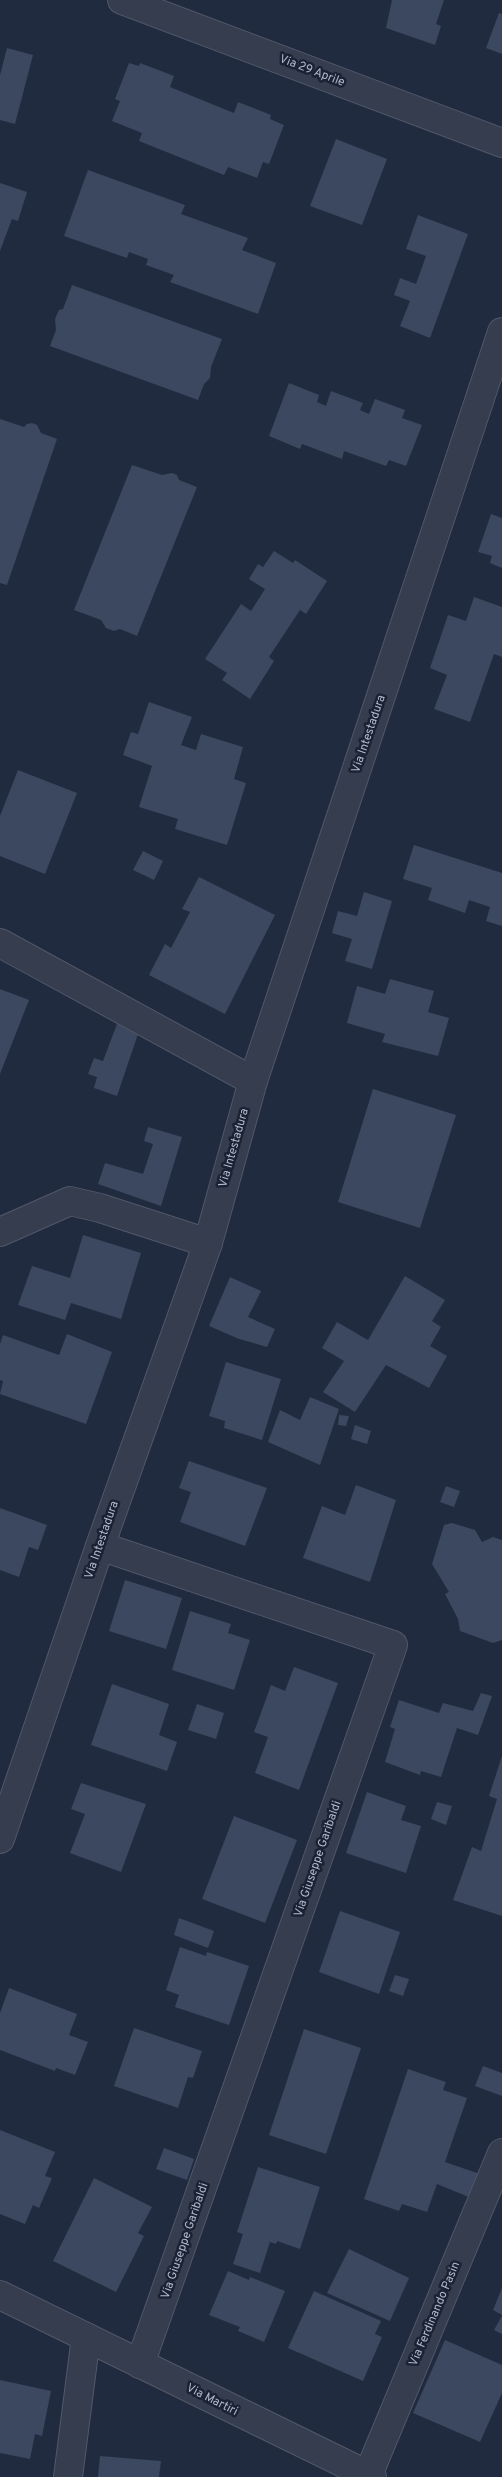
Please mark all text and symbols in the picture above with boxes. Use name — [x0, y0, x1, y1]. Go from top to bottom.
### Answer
street label: Via 29 Aprile — [277, 51, 347, 91]
street label: Via Intestadura — [348, 693, 390, 775]
street label: Via Intestadura — [215, 1107, 253, 1189]
street label: Via Intestadura — [81, 1499, 123, 1581]
street label: Via Giuseppe Garibaldi — [291, 1799, 345, 1919]
street label: Via Giuseppe Garibaldi — [158, 2181, 212, 2301]
street label: Via Ferdinando Pasin — [406, 2259, 464, 2369]
street label: Via Martiri — [184, 2380, 240, 2420]

